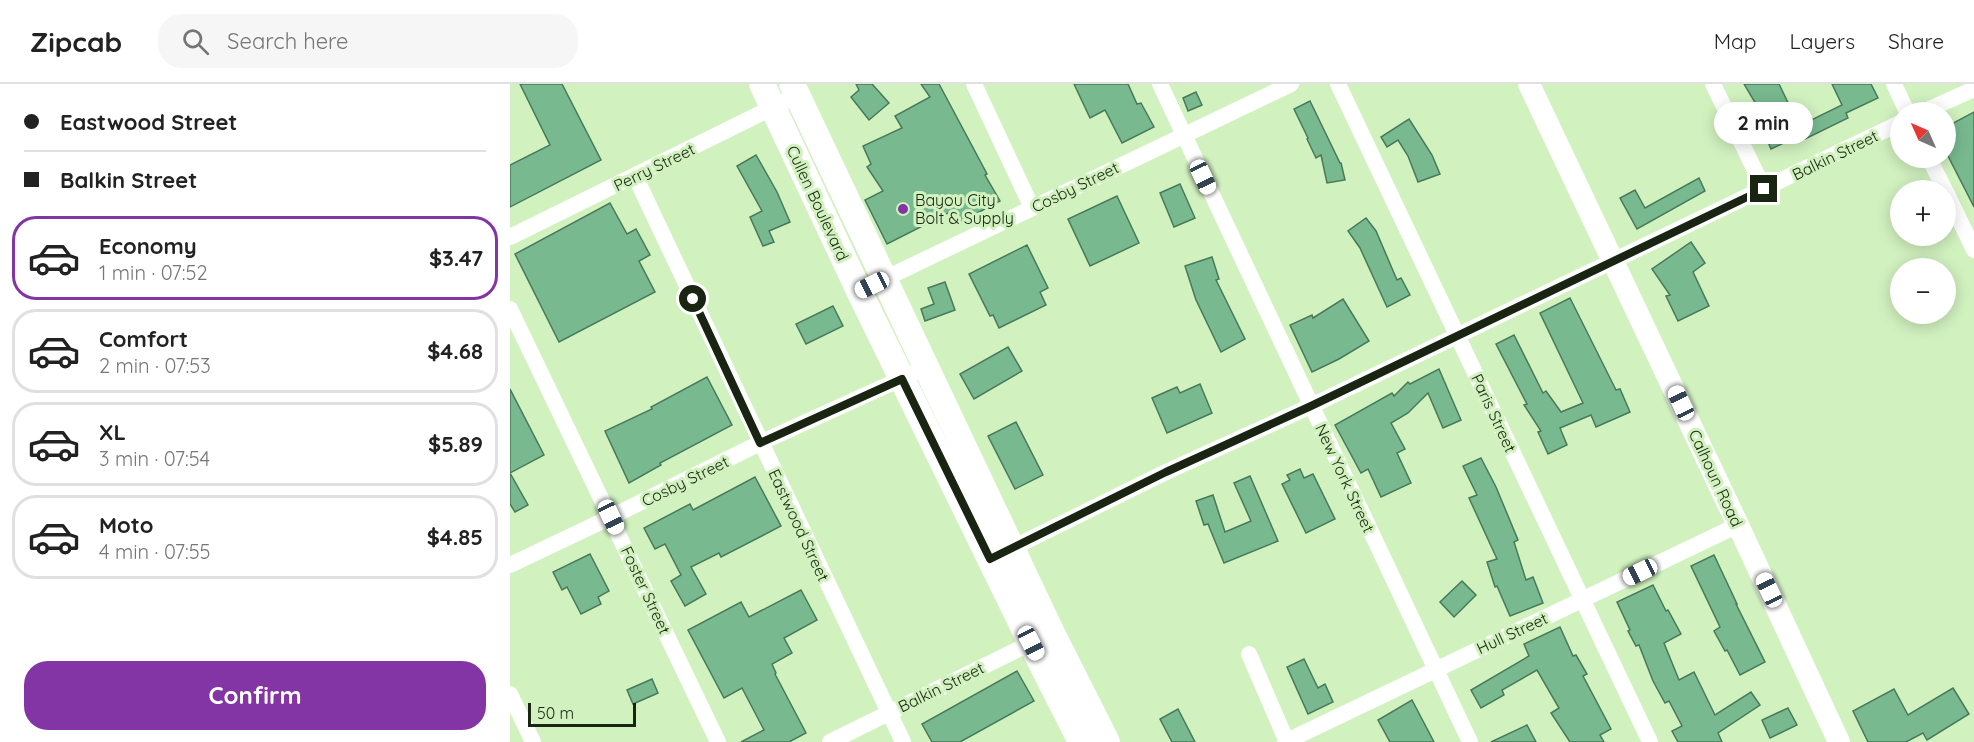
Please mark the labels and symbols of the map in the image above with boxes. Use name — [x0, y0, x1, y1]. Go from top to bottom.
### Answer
callout: 2 min — [1714, 102, 1814, 144]
north arrow — [1890, 102, 1956, 168]
street label: Balkin Street — [1789, 126, 1881, 184]
street label: Perry Street — [610, 139, 698, 195]
street label: Cullen Boulevard — [783, 142, 853, 264]
street label: Cosby Street — [1028, 157, 1122, 217]
car — [1187, 157, 1219, 197]
route end — [1750, 175, 1777, 202]
place label: Bayou City Bolt & Supply — [915, 190, 1014, 228]
marker: Bayou City Bolt & Supply — [896, 202, 910, 216]
car — [852, 269, 892, 301]
route start — [679, 285, 706, 312]
street label: Paris Street — [1467, 371, 1521, 455]
car — [1665, 383, 1697, 423]
street label: New York Street — [1311, 420, 1379, 536]
street label: Calhoun Road — [1685, 426, 1747, 530]
street label: Cosby Street — [638, 451, 732, 511]
street label: Eastwood Street — [764, 466, 834, 584]
car — [595, 497, 627, 537]
street label: Foster Street — [617, 543, 675, 637]
car — [1620, 556, 1660, 588]
car — [1753, 570, 1785, 610]
street label: Hull Street — [1473, 608, 1551, 658]
car — [1015, 623, 1047, 663]
street label: Balkin Street — [895, 658, 987, 716]
scale bar — [528, 700, 636, 728]

